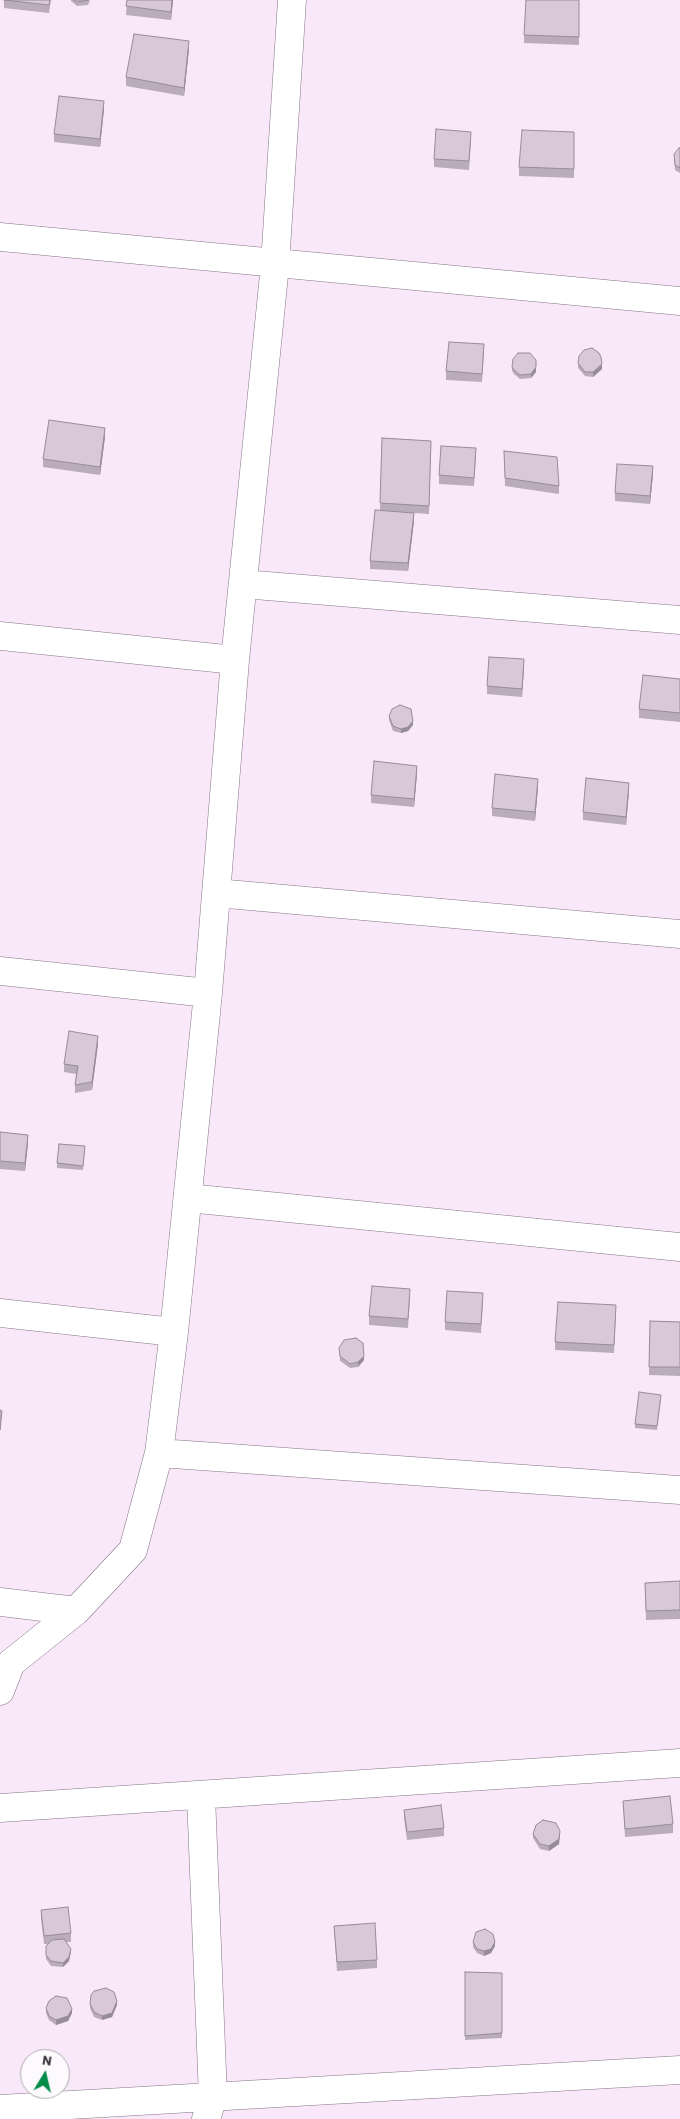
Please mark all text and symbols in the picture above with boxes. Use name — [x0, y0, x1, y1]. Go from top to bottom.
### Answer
north arrow — [20, 2049, 70, 2099]
text: N — [41, 2051, 53, 2069]

